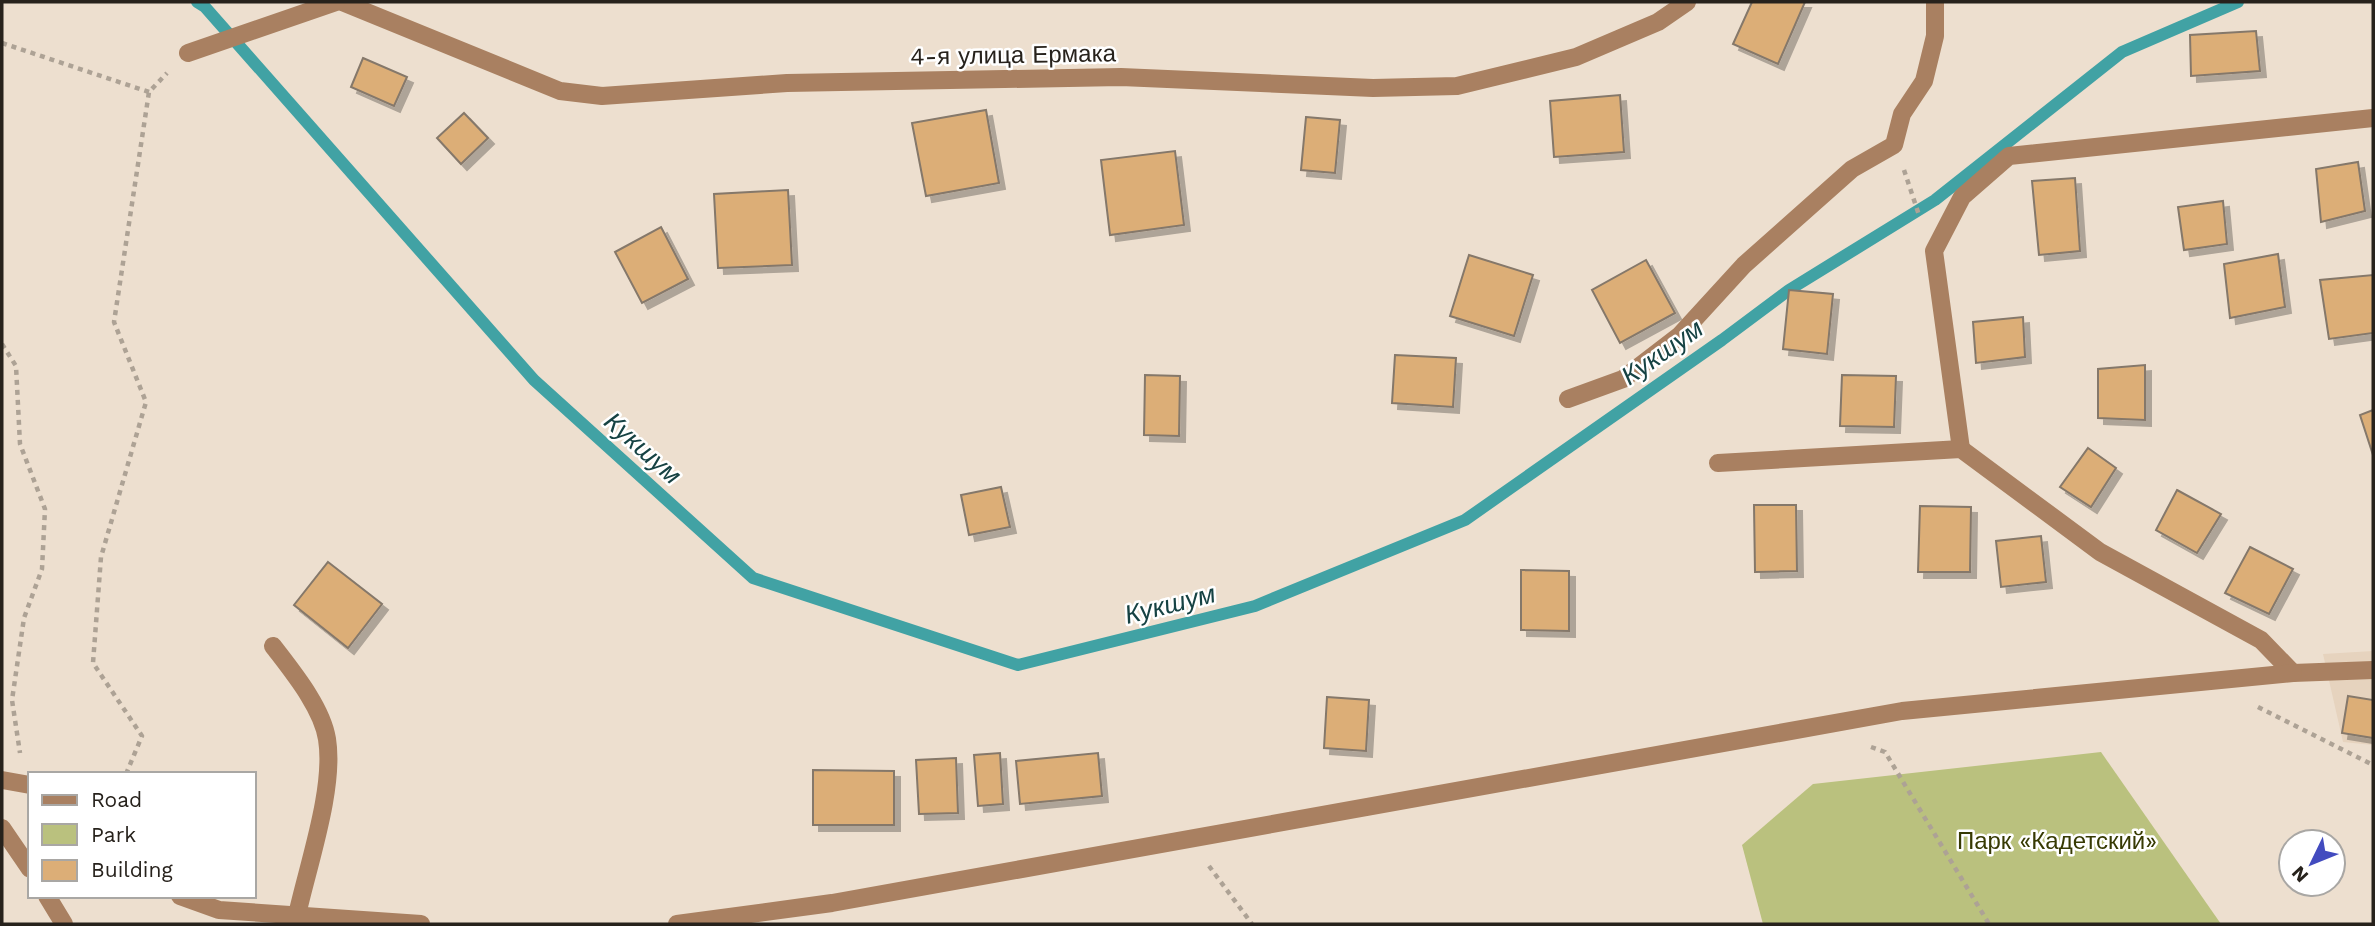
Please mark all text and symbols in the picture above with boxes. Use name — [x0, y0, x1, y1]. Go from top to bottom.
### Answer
street label: 4-я улица Ермака — [910, 39, 1117, 71]
water label: Кукшум — [1615, 313, 1709, 391]
water label: Кукшум — [599, 406, 688, 490]
water label: Кукшум — [1121, 578, 1219, 630]
legend — [28, 772, 256, 898]
text: Road — [91, 787, 142, 812]
text: Park — [91, 822, 136, 847]
park label: Парк «Кадетский» — [1957, 827, 2157, 855]
north arrow — [2277, 828, 2347, 898]
text: Building — [91, 857, 173, 882]
text: N — [2287, 861, 2313, 887]

